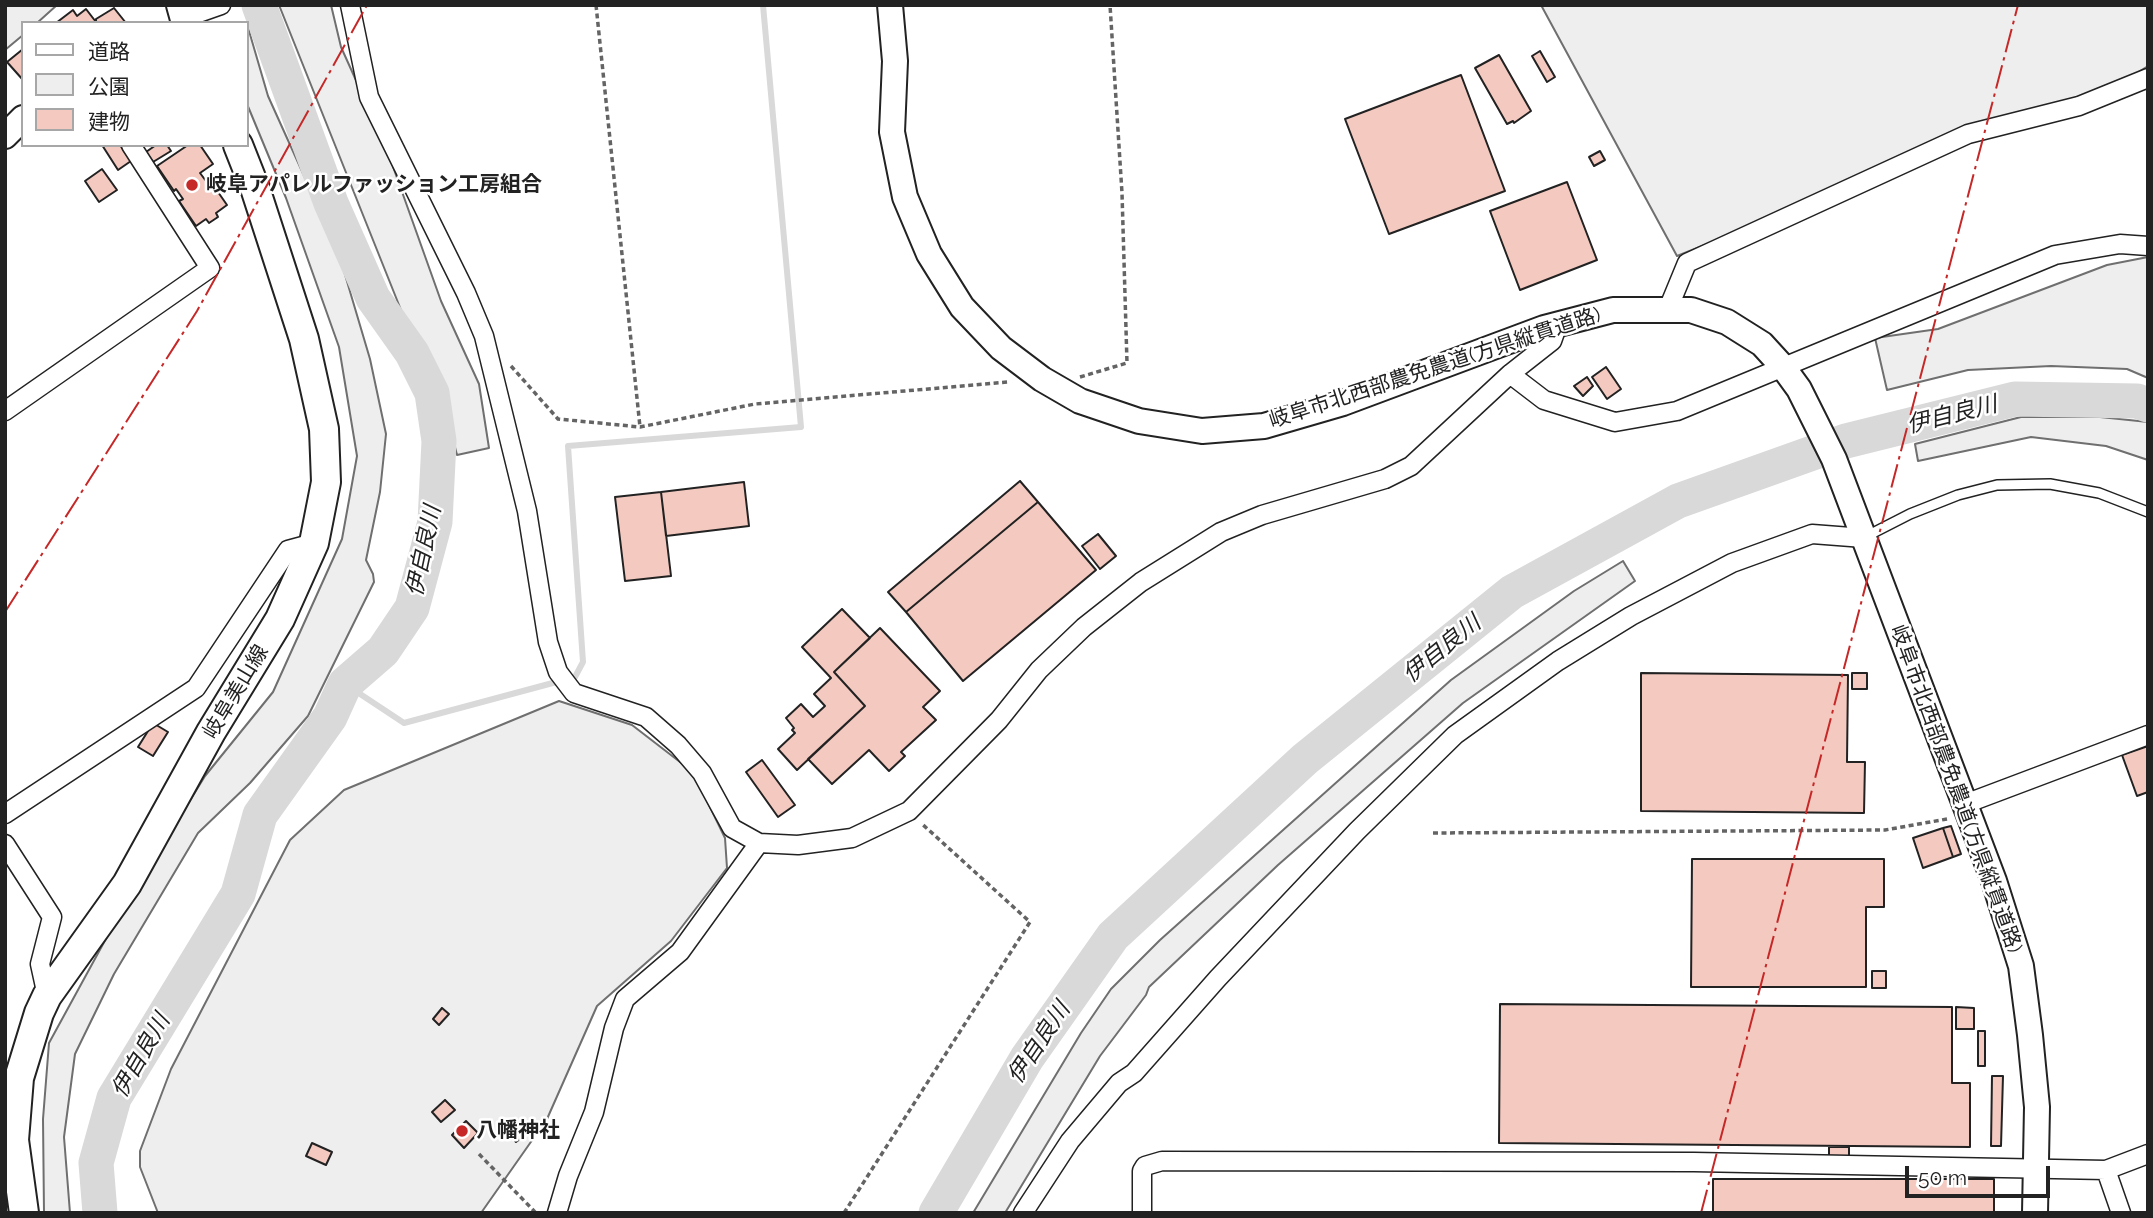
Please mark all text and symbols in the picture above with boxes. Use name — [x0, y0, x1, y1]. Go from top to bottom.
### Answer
legend — [21, 21, 248, 147]
text: 道路 — [88, 39, 130, 64]
text: 公園 — [88, 74, 130, 99]
text: 建物 — [88, 109, 130, 134]
place label: 岐阜アパレルファッション工房組合 — [206, 172, 542, 198]
marker: 岐阜アパレルファッション工房組合 — [184, 177, 200, 193]
street label: 岐阜市北西部農免農道(方県縦貫道路) — [1266, 302, 1604, 434]
water label: 伊自良川 — [1904, 390, 2000, 440]
water label: 伊自良川 — [401, 503, 447, 599]
water label: 伊自良川 — [1398, 609, 1486, 689]
street label: 岐阜市北西部農免農道(方県縦貫道路) — [1885, 622, 2027, 956]
street label: 岐阜美山線 — [198, 641, 274, 743]
water label: 伊自良川 — [1002, 997, 1076, 1089]
water label: 伊自良川 — [106, 1009, 176, 1103]
place label: 八幡神社 — [476, 1118, 560, 1144]
marker: 八幡神社 — [454, 1123, 470, 1139]
scale bar — [1908, 1152, 2053, 1196]
text: 50 m — [1918, 1165, 1967, 1190]

